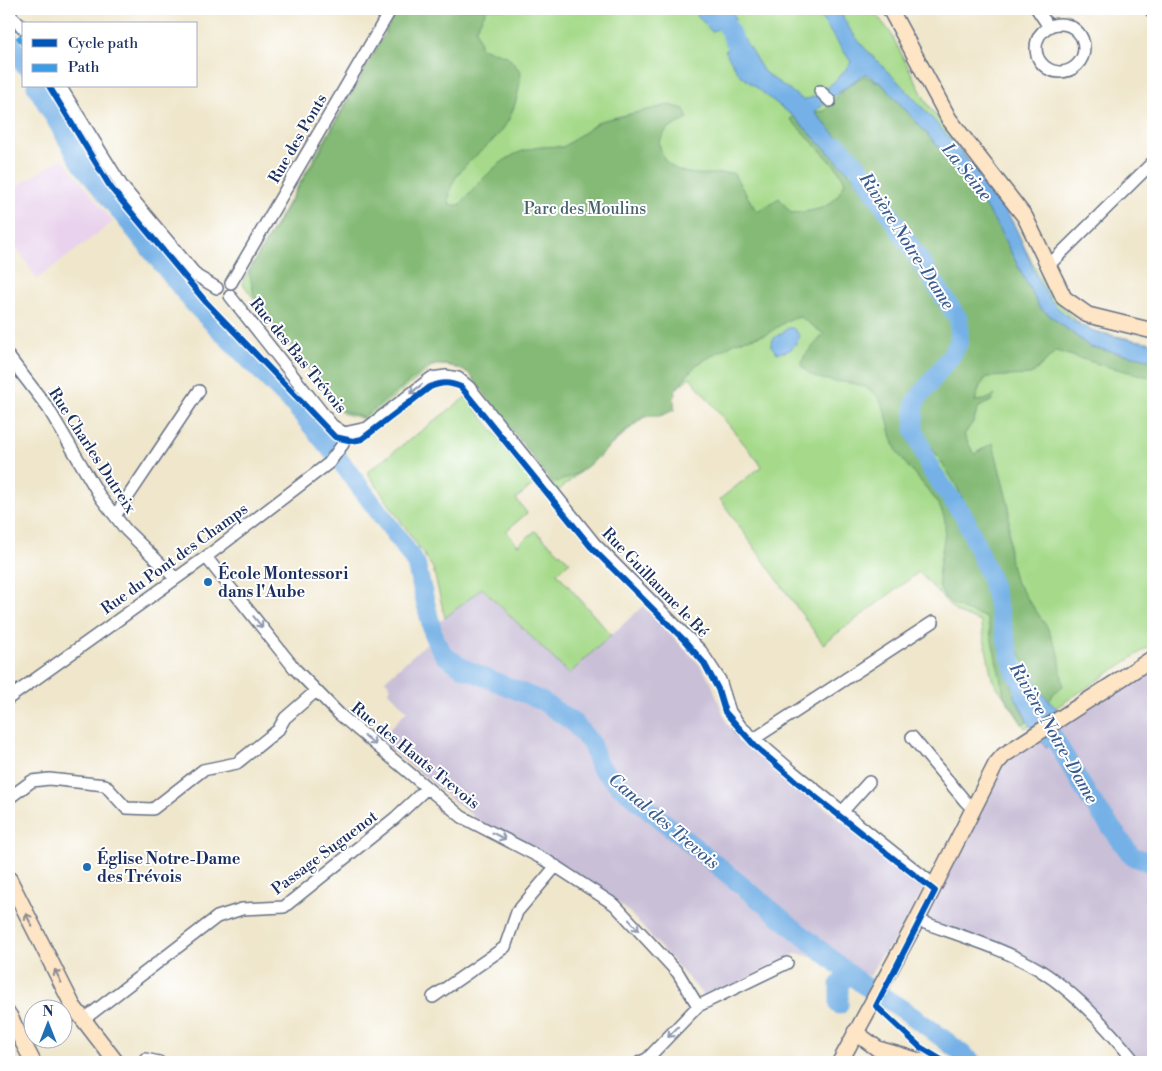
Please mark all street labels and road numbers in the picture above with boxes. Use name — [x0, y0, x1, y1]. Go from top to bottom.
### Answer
street label: Rue des Ponts — [264, 90, 332, 187]
street label: Rue des Bas Trévois — [245, 294, 351, 417]
street label: Rue Charles Dutreix — [44, 384, 141, 518]
street label: Rue du Pont des Champs — [97, 499, 252, 619]
street label: Rue Guillaume le Bé — [598, 524, 713, 642]
street label: Rue des Hauts Trevois — [347, 698, 484, 814]
street label: Passage Suguenot — [268, 806, 382, 899]

